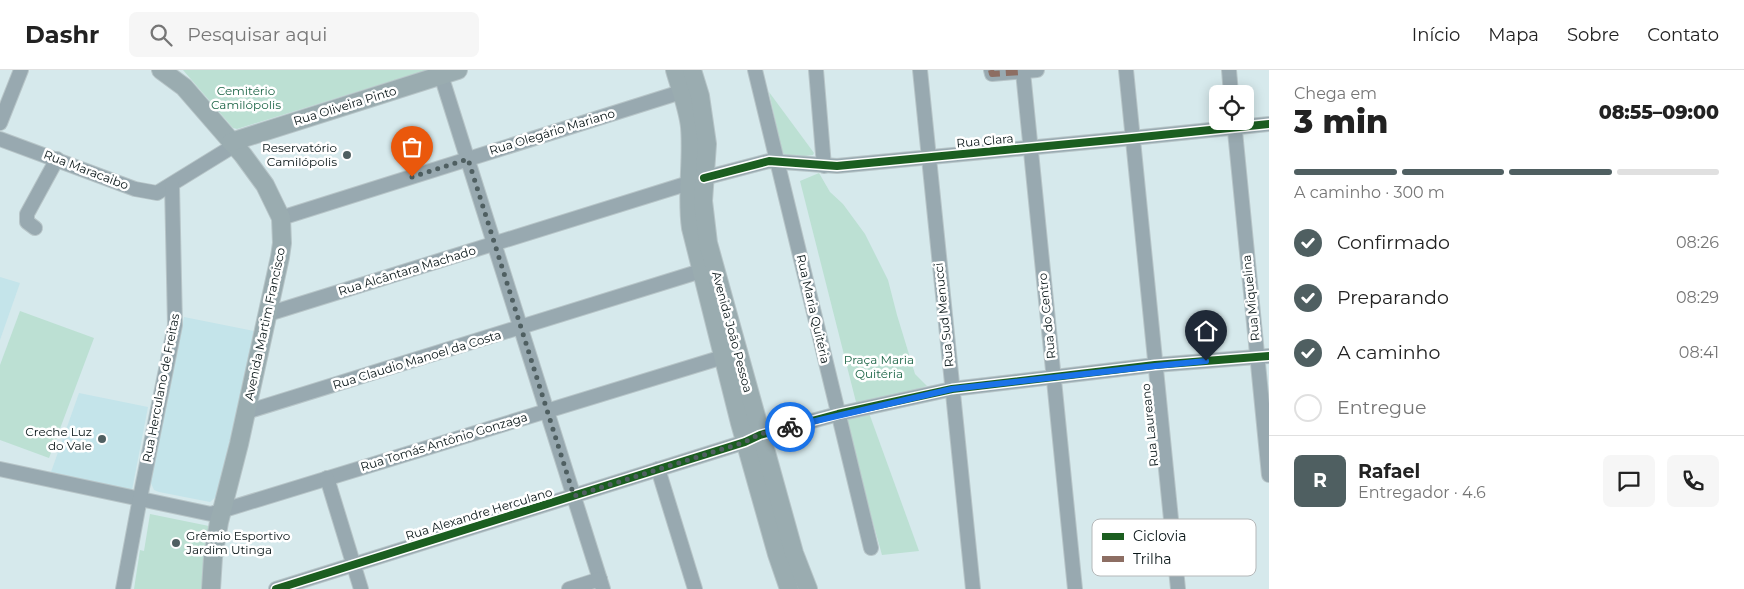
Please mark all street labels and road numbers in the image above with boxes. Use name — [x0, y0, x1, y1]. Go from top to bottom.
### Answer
street label: Rua Oliveira Pinto — [292, 83, 398, 128]
street label: Rua Olegário Mariano — [487, 105, 617, 158]
street label: Rua Clara — [956, 131, 1014, 150]
street label: Rua Maracaibo — [42, 146, 131, 193]
street label: Rua Alcântara Machado — [336, 242, 477, 299]
street label: Avenida Martim Francisco — [241, 246, 288, 402]
street label: Rua Maria Quitéria — [794, 253, 833, 365]
street label: Rua Miquelina — [1239, 254, 1262, 342]
street label: Rua Sud Menucci — [931, 262, 956, 368]
street label: Avenida João Pessoa — [709, 270, 756, 394]
street label: Rua do Centro — [1035, 272, 1058, 360]
street label: Rua Herculano de Freitas — [139, 312, 182, 464]
street label: Rua Claudio Manoel da Costa — [331, 327, 503, 392]
street label: Rua Laureano — [1138, 383, 1161, 467]
street label: Rua Tomás Antônio Gonzaga — [359, 409, 529, 474]
street label: Rua Alexandre Herculano — [404, 484, 554, 543]

